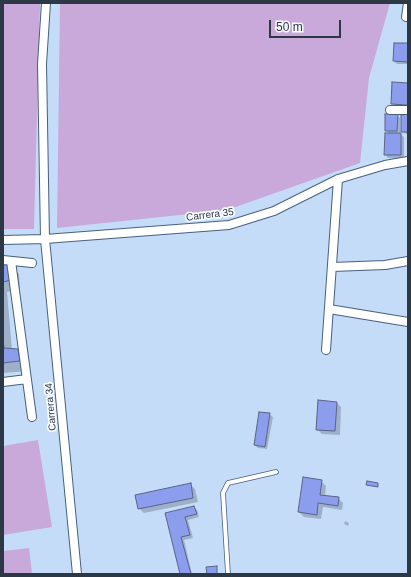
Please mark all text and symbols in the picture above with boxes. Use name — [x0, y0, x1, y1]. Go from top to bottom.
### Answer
scale bar — [271, 12, 343, 38]
text: 50 m — [276, 20, 303, 34]
street label: Carrera 35 — [186, 206, 234, 224]
street label: Carrera 34 — [43, 383, 59, 431]

